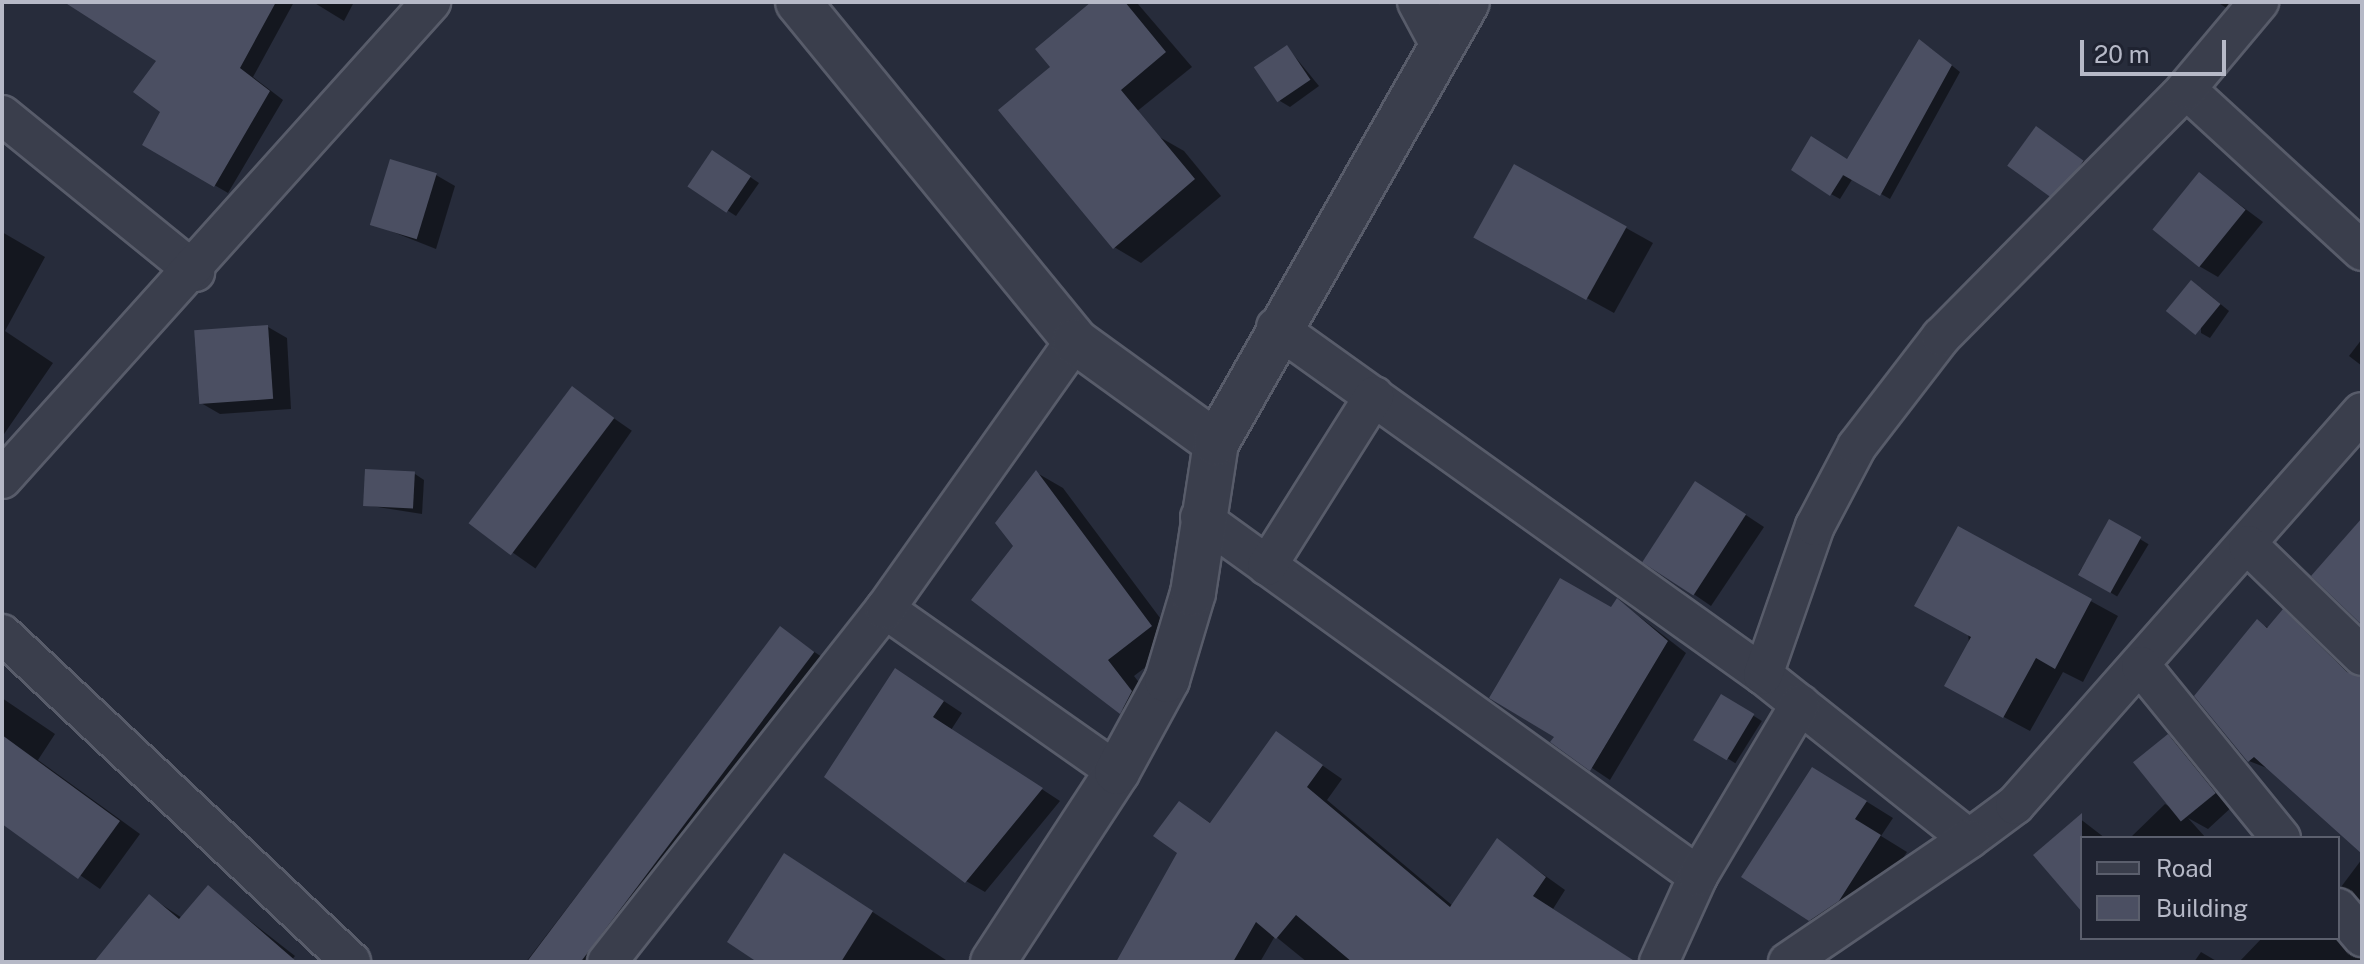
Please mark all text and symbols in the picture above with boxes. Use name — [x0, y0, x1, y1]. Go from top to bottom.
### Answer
scale bar — [2084, 24, 2230, 74]
text: 20 m — [2094, 40, 2150, 68]
legend — [2080, 836, 2340, 940]
text: Road — [2156, 854, 2213, 882]
text: Building — [2156, 894, 2248, 922]

